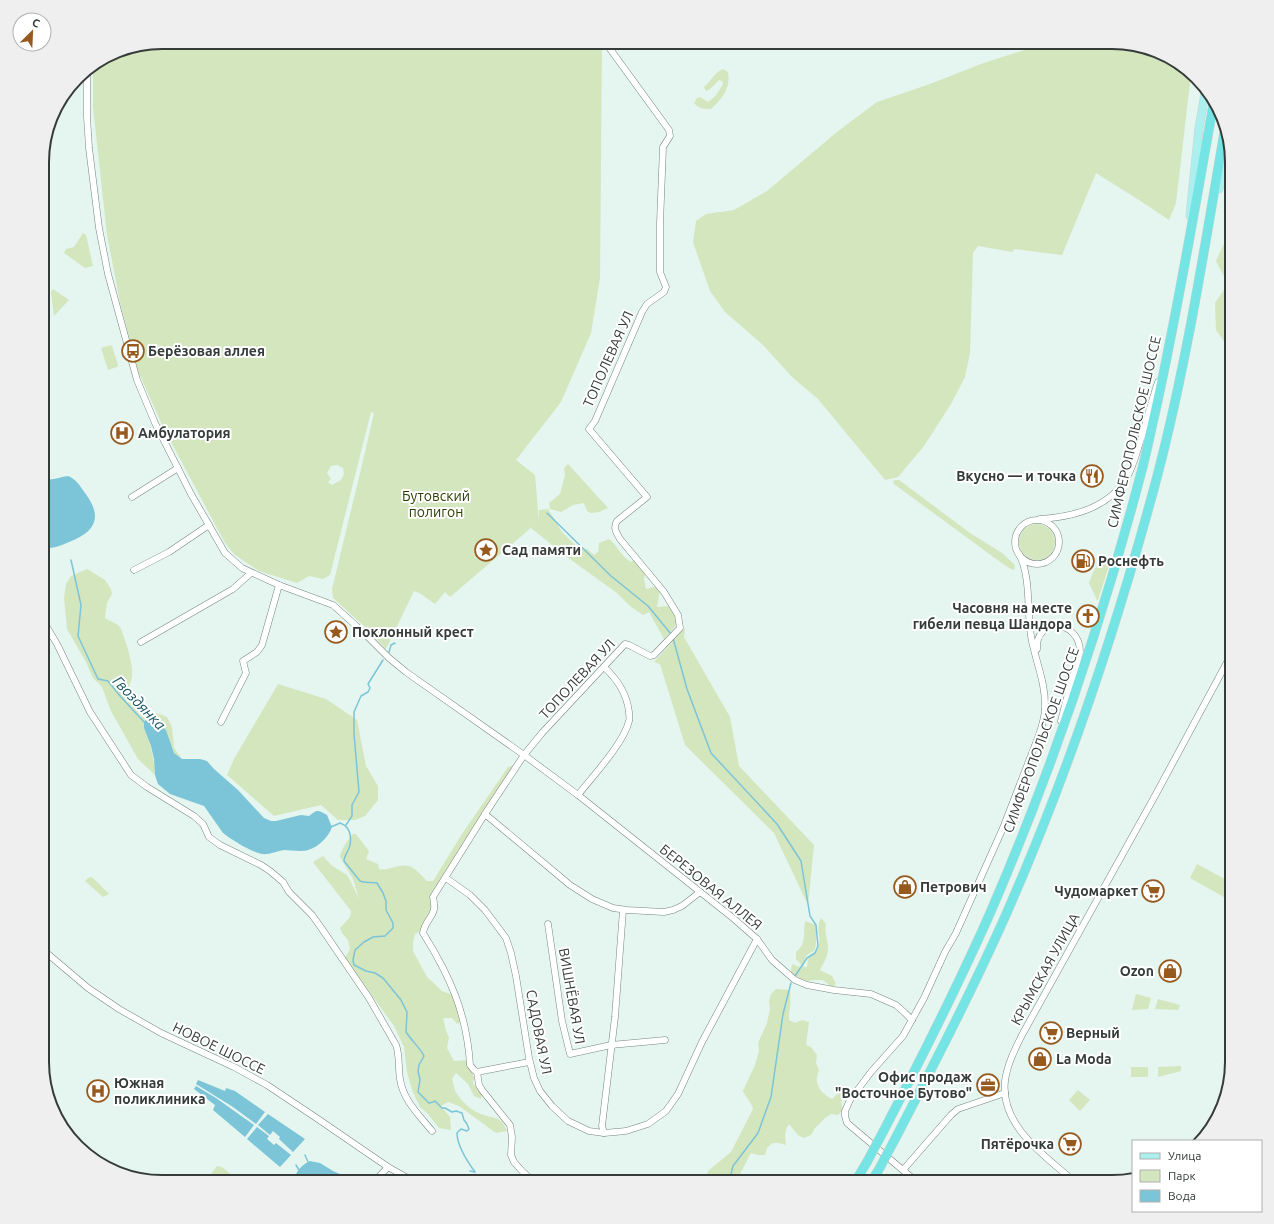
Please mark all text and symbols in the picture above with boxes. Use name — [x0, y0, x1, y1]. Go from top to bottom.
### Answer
north arrow — [12, 12, 52, 52]
text: С — [30, 16, 42, 30]
street label: ТОПОЛЕВАЯ УЛ — [580, 309, 636, 409]
street label: СИМФЕРОПОЛЬСКОЕ ШОССЕ — [1104, 334, 1164, 530]
bus stop icon: Берёзовая аллея — [120, 338, 146, 364]
place label: Берёзовая аллея — [148, 343, 265, 359]
hospital icon: Амбулатория — [109, 420, 135, 446]
place label: Амбулатория — [138, 425, 231, 441]
restaurant icon: Вкусно — и точка — [1079, 463, 1105, 489]
place label: Вкусно — и точка — [956, 468, 1076, 484]
park label: Бутовский полигон — [402, 488, 470, 520]
place icon: Сад памяти — [473, 537, 499, 563]
place label: Сад памяти — [502, 542, 581, 558]
fuel station icon: Роснефть — [1070, 548, 1096, 574]
place label: Роснефть — [1098, 553, 1164, 569]
place label: Часовня на месте гибели певца Шандора — [913, 600, 1072, 632]
church icon: Часовня на месте гибели певца Шандора — [1075, 603, 1101, 629]
place icon: Поклонный крест — [323, 619, 349, 645]
place label: Поклонный крест — [352, 624, 474, 640]
street label: ТОПОЛЕВАЯ УЛ — [536, 636, 618, 722]
street label: СИМФЕРОПОЛЬСКОЕ ШОССЕ — [1000, 645, 1082, 835]
water label: Гвоздянка — [110, 672, 169, 733]
street label: БЕРЕЗОВАЯ АЛЛЕЯ — [657, 841, 765, 933]
shop icon: Петрович — [892, 874, 918, 900]
supermarket icon: Чудомаркет — [1140, 878, 1166, 904]
place label: Петрович — [920, 879, 987, 895]
place label: Чудомаркет — [1055, 883, 1138, 899]
street label: КРЫМСКАЯ УЛИЦА — [1008, 910, 1082, 1028]
street label: ВИШНЁВАЯ УЛ — [556, 947, 588, 1045]
shop icon: Ozon — [1157, 958, 1183, 984]
place label: Ozon — [1120, 963, 1154, 979]
street label: САДОВАЯ УЛ — [523, 988, 555, 1076]
street label: НОВОЕ ШОССЕ — [170, 1019, 268, 1077]
supermarket icon: Верный — [1038, 1020, 1064, 1046]
place label: Верный — [1066, 1025, 1120, 1041]
shop icon: La Moda — [1027, 1046, 1053, 1072]
place label: La Moda — [1056, 1051, 1112, 1067]
place label: Офис продаж "Восточное Бутово" — [835, 1069, 972, 1101]
office icon: Офис продаж "Восточное Бутово" — [975, 1072, 1001, 1098]
place label: Южная поликлиника — [114, 1075, 206, 1107]
hospital icon: Южная поликлиника — [85, 1078, 111, 1104]
supermarket icon: Пятёрочка — [1057, 1131, 1083, 1157]
place label: Пятёрочка — [981, 1136, 1054, 1152]
legend — [1132, 1140, 1262, 1212]
text: Улица — [1168, 1149, 1201, 1162]
text: Парк — [1168, 1169, 1196, 1182]
text: Вода — [1168, 1189, 1196, 1202]

